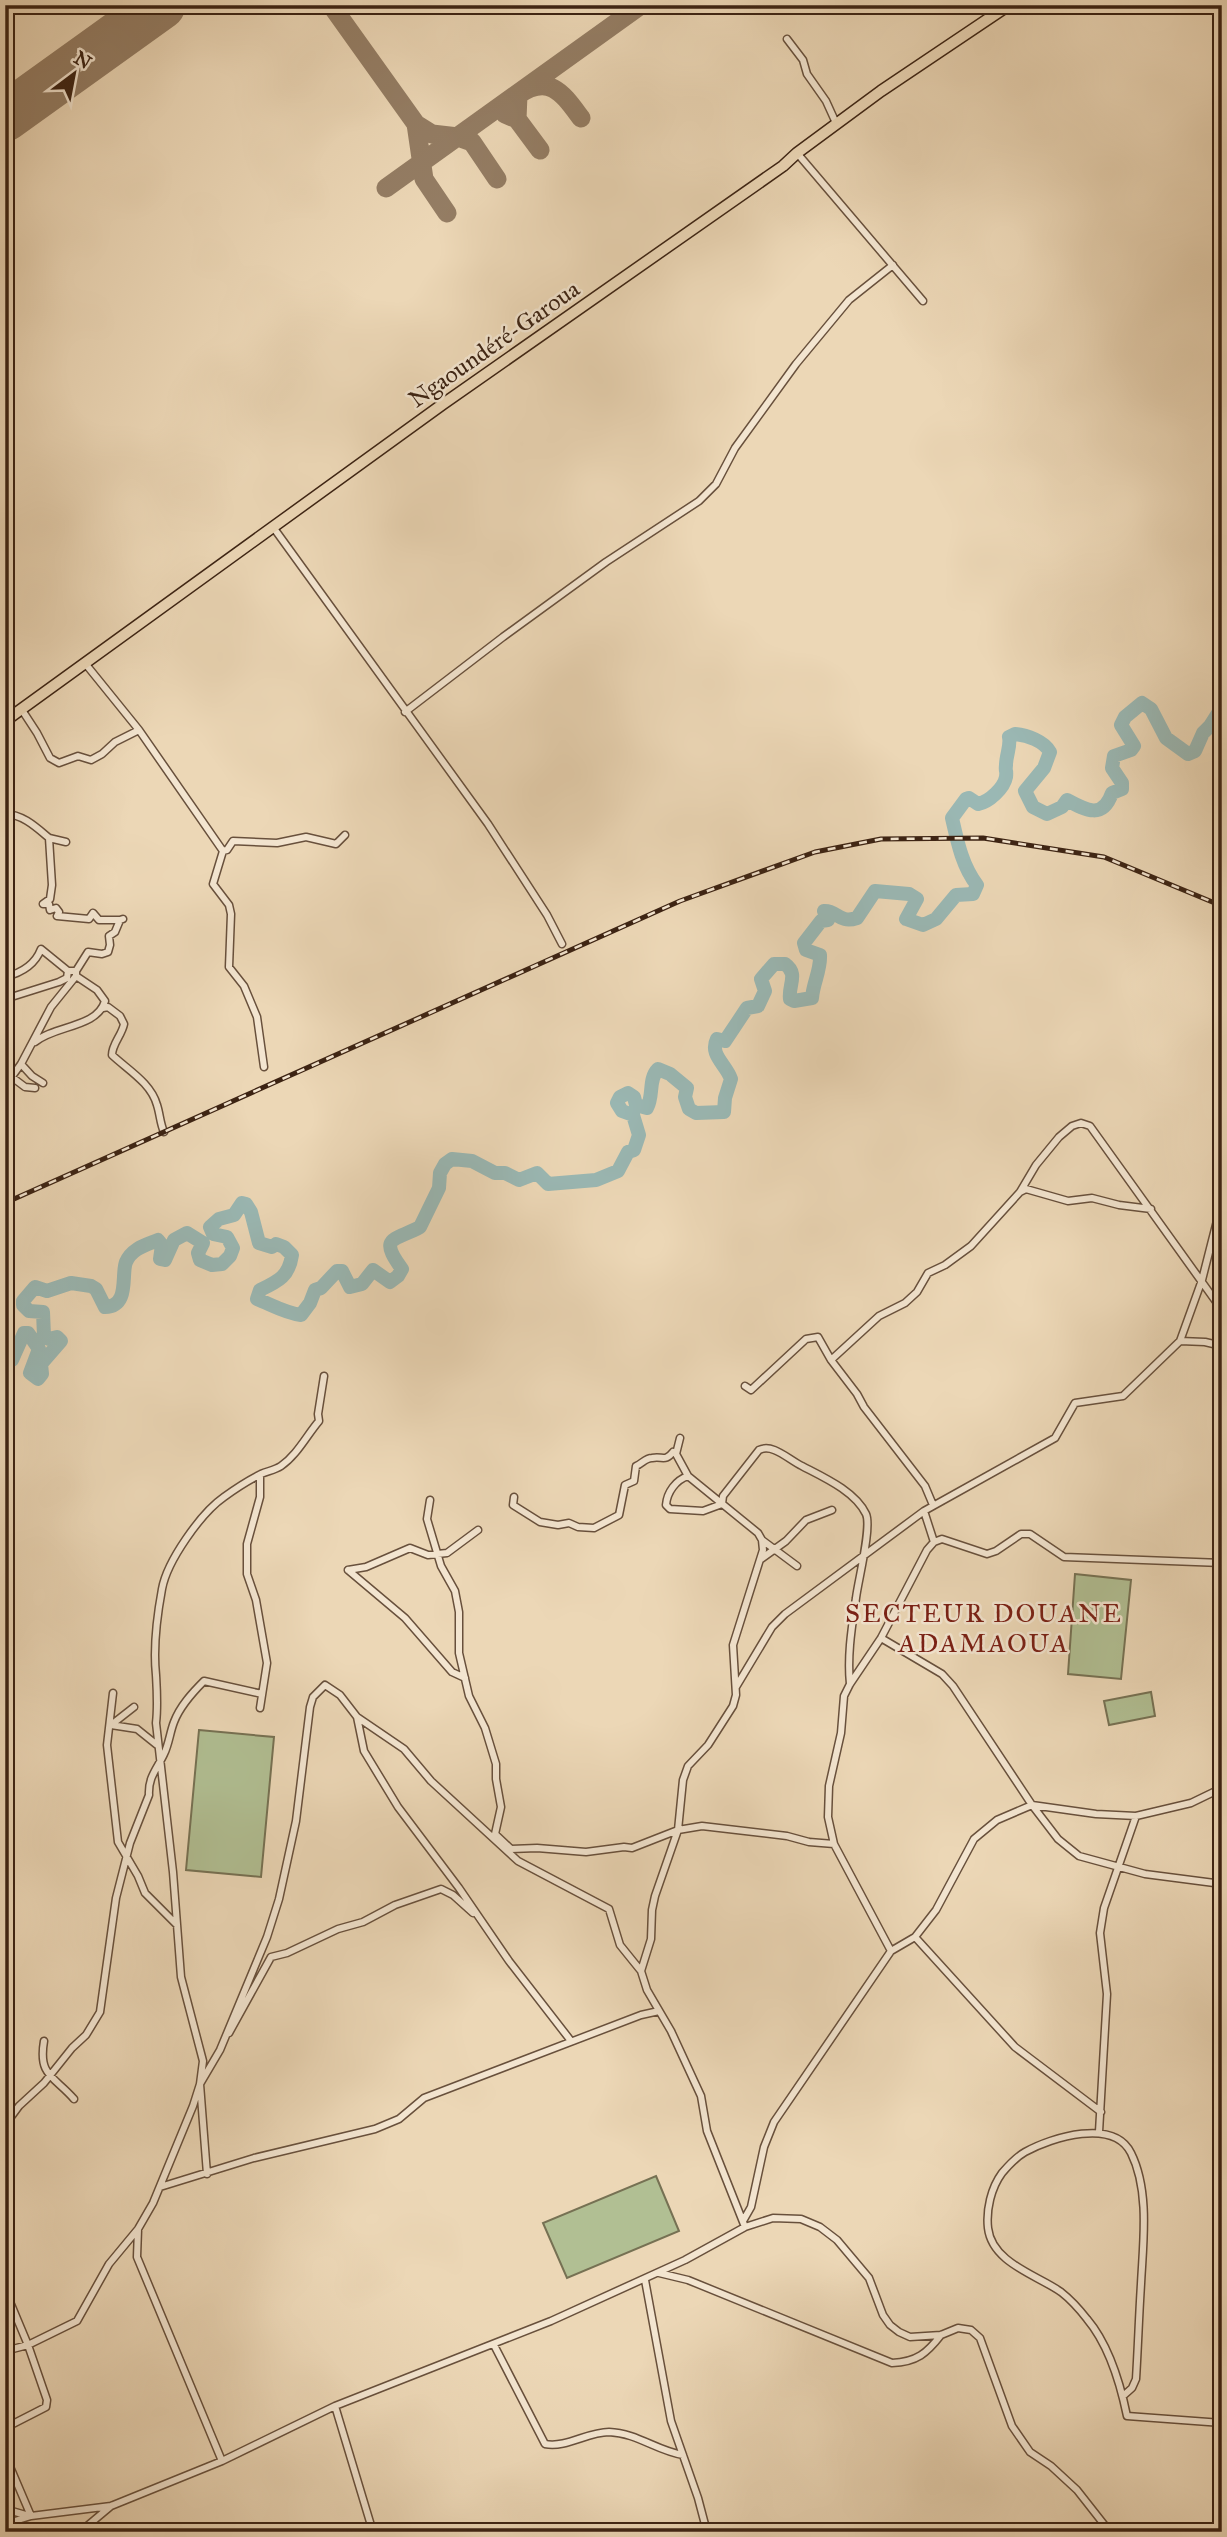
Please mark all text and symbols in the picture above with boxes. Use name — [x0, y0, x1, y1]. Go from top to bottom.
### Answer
north arrow — [38, 38, 108, 108]
text: N — [70, 46, 96, 74]
street label: Ngaoundéré-Garoua — [403, 273, 586, 414]
district label: SECTEUR DOUANE ADAMAOUA — [845, 1597, 1123, 1659]

